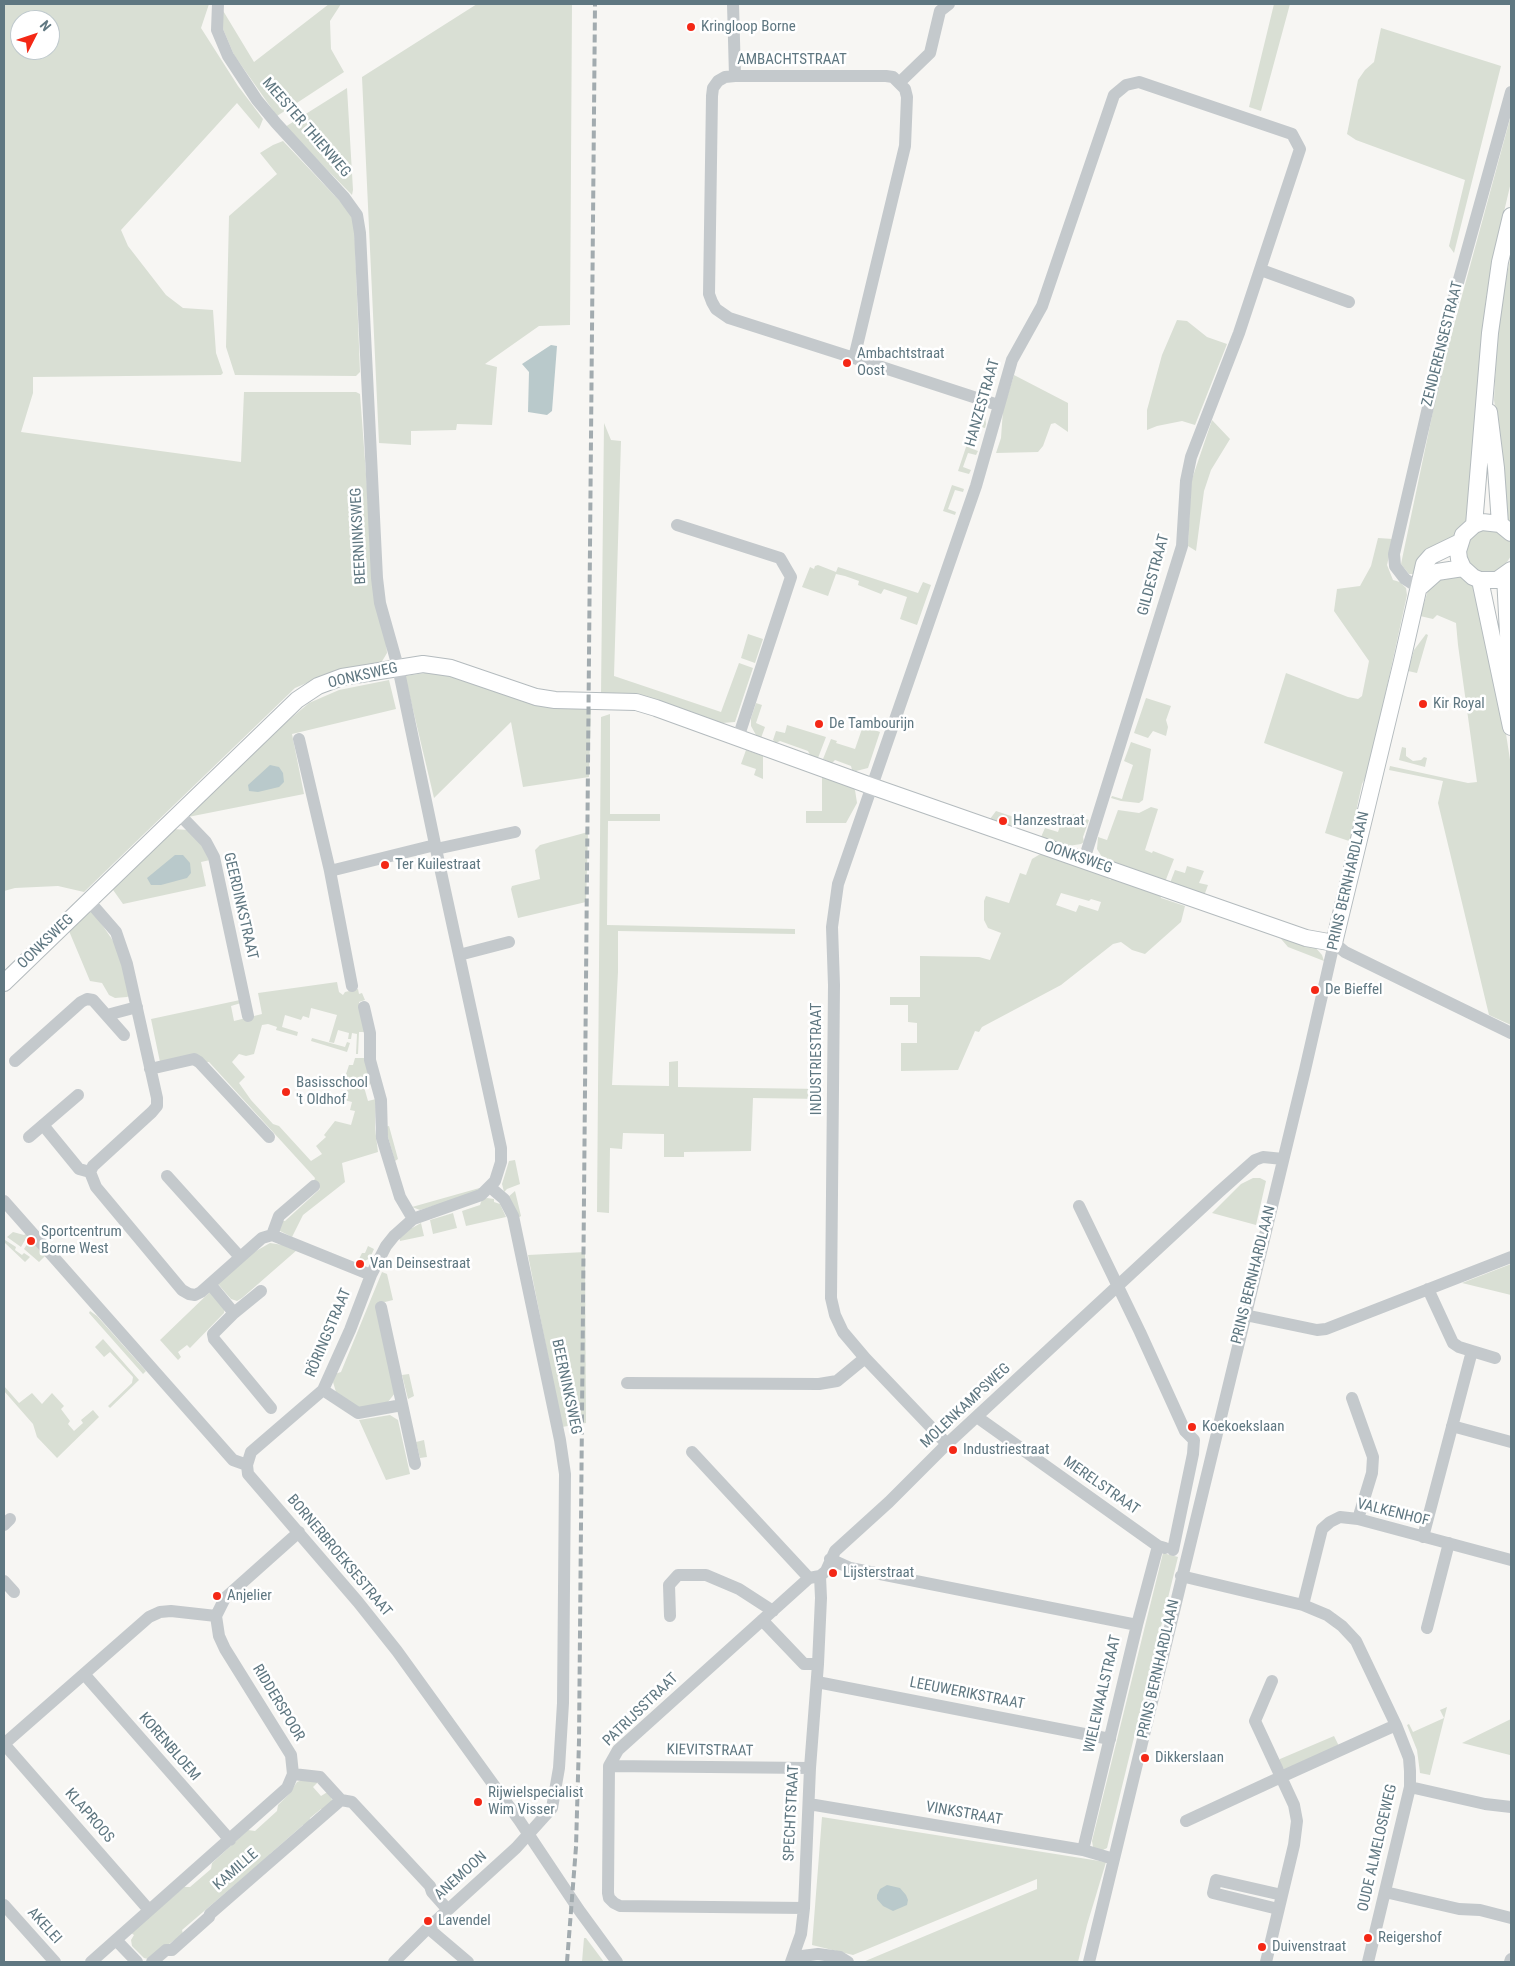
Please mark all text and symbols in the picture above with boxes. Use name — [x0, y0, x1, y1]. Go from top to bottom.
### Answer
north arrow — [10, 10, 60, 60]
text: N — [37, 17, 54, 34]
place label: Kringloop Borne — [701, 18, 796, 36]
marker: Kringloop Borne — [685, 21, 697, 33]
street label: AMBACHTSTRAAT — [737, 51, 847, 69]
street label: MEESTER THIENWEG — [258, 75, 354, 181]
street label: ZENDERENSESTRAAT — [1419, 280, 1467, 408]
place label: Ambachtstraat Oost — [857, 345, 945, 380]
marker: Ambachtstraat Oost — [841, 357, 853, 369]
street label: HANZESTRAAT — [962, 357, 1004, 449]
street label: BEERNINKSWEG — [347, 487, 371, 585]
street label: GILDESTRAAT — [1135, 532, 1173, 618]
street label: OONKSWEG — [326, 659, 400, 693]
place label: Kir Royal — [1433, 695, 1485, 713]
marker: Kir Royal — [1417, 698, 1429, 710]
place label: De Tambourijn — [829, 715, 914, 733]
marker: De Tambourijn — [813, 718, 825, 730]
street label: PRINS BERNHARDLAAN — [1324, 810, 1374, 952]
place label: Hanzestraat — [1013, 812, 1085, 830]
marker: Hanzestraat — [997, 815, 1009, 827]
street label: OONKSWEG — [1041, 838, 1115, 878]
street label: GEERDINKSTRAAT — [219, 851, 261, 961]
place label: Ter Kuilestraat — [395, 856, 481, 874]
marker: Ter Kuilestraat — [379, 859, 391, 871]
street label: OONKSWEG — [14, 911, 78, 973]
place label: De Bieffel — [1325, 981, 1382, 999]
marker: De Bieffel — [1309, 984, 1321, 996]
street label: INDUSTRIESTRAAT — [808, 1003, 826, 1115]
place label: Basisschool 't Oldhof — [296, 1074, 368, 1109]
marker: Basisschool 't Oldhof — [280, 1086, 292, 1098]
street label: PRINS BERNHARDLAAN — [1228, 1204, 1280, 1346]
place label: Sportcentrum Borne West — [41, 1223, 122, 1258]
marker: Sportcentrum Borne West — [25, 1235, 37, 1247]
place label: Van Deinsestraat — [370, 1255, 471, 1273]
marker: Van Deinsestraat — [354, 1258, 366, 1270]
street label: RÖRINGSTRAAT — [302, 1286, 356, 1380]
street label: BEERNINKSWEG — [547, 1338, 585, 1436]
street label: MOLENKAMPSWEG — [917, 1360, 1015, 1452]
place label: Koekoekslaan — [1202, 1418, 1285, 1436]
marker: Koekoekslaan — [1186, 1421, 1198, 1433]
place label: Industriestraat — [963, 1441, 1049, 1459]
marker: Industriestraat — [947, 1444, 959, 1456]
street label: MERELSTRAAT — [1059, 1453, 1143, 1519]
street label: BORNERBROEKSESTRAAT — [283, 1491, 395, 1621]
street label: VALKENHOF — [1355, 1495, 1431, 1531]
place label: Lijsterstraat — [843, 1564, 914, 1582]
marker: Lijsterstraat — [827, 1567, 839, 1579]
place label: Anjelier — [227, 1587, 272, 1605]
marker: Anjelier — [211, 1590, 223, 1602]
street label: PRINS BERNHARDLAAN — [1134, 1598, 1184, 1740]
street label: WIELEWAALSTRAAT — [1081, 1633, 1125, 1755]
street label: RIDDERSPOOR — [248, 1661, 308, 1745]
street label: PATRIJSSTRAAT — [600, 1670, 682, 1750]
street label: LEEUWERIKSTRAAT — [908, 1674, 1026, 1714]
street label: KORENBLOEM — [135, 1709, 203, 1785]
street label: KIEVITSTRAAT — [666, 1741, 754, 1761]
place label: Dikkerslaan — [1155, 1749, 1224, 1767]
marker: Dikkerslaan — [1139, 1752, 1151, 1764]
street label: SPECHTSTRAAT — [780, 1764, 804, 1862]
street label: OUDE ALMELOSEWEG — [1355, 1783, 1401, 1913]
place label: Rijwielspecialist Wim Visser — [488, 1784, 583, 1819]
street label: KLAPROOS — [60, 1785, 118, 1847]
marker: Rijwielspecialist Wim Visser — [472, 1796, 484, 1808]
street label: VINKSTRAAT — [924, 1798, 1004, 1830]
street label: KAMILLE — [210, 1846, 262, 1894]
street label: ANEMOON — [431, 1848, 491, 1904]
street label: AKELEI — [23, 1904, 65, 1948]
place label: Lavendel — [438, 1912, 491, 1930]
marker: Lavendel — [422, 1915, 434, 1927]
place label: Reigershof — [1378, 1929, 1442, 1947]
marker: Reigershof — [1362, 1932, 1374, 1944]
place label: Duivenstraat — [1272, 1938, 1346, 1956]
marker: Duivenstraat — [1256, 1941, 1268, 1953]

